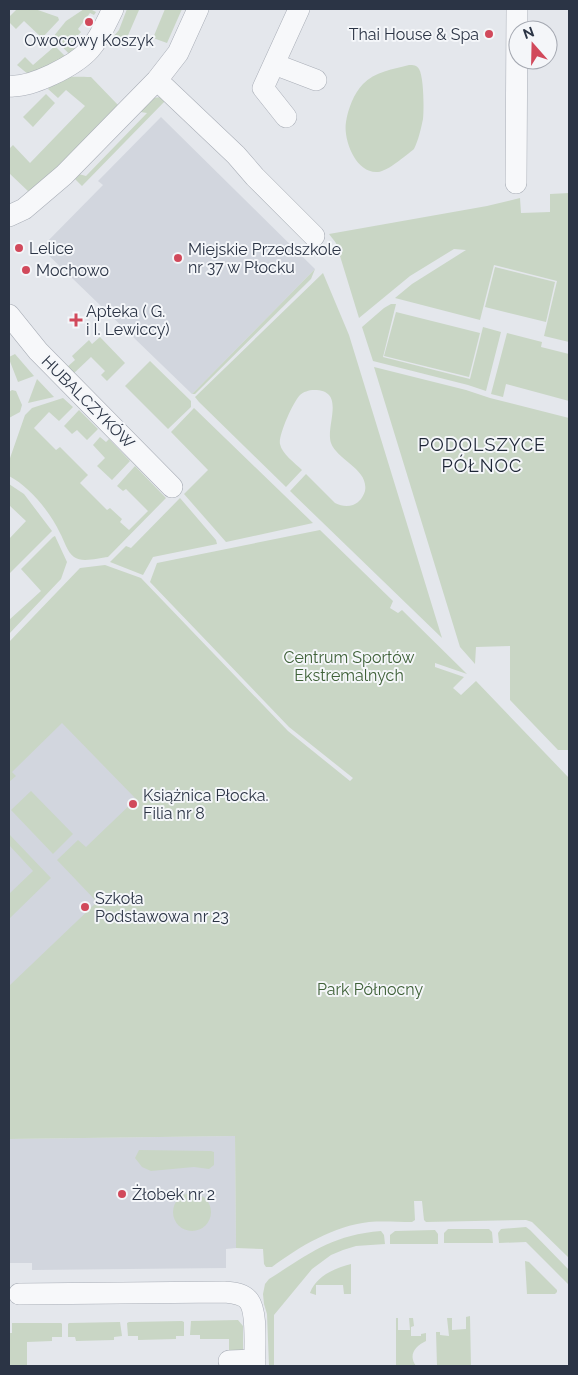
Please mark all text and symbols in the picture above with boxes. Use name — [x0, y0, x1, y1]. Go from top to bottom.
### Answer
marker: Owocowy Koszyk — [83, 16, 95, 28]
north arrow — [508, 20, 558, 70]
text: N — [521, 23, 536, 42]
place label: Thai House & Spa — [349, 25, 479, 44]
marker: Thai House & Spa — [483, 28, 495, 40]
place label: Owocowy Koszyk — [24, 31, 154, 50]
place label: Lelice — [29, 239, 73, 258]
place label: Miejskie Przedszkole nr 37 w Płocku — [188, 240, 341, 277]
marker: Lelice — [13, 242, 25, 254]
marker: Miejskie Przedszkole nr 37 w Płocku — [172, 252, 184, 264]
place label: Mochowo — [36, 261, 109, 280]
marker: Mochowo — [20, 264, 32, 276]
place label: Apteka ( G. i I. Lewiccy) — [86, 302, 170, 339]
marker: Apteka ( G. i I. Lewiccy) — [70, 314, 82, 326]
street label: HUBALCZYKÓW — [38, 351, 139, 453]
district label: PODOLSZYCE PÓŁNOC — [418, 434, 546, 476]
park label: Centrum Sportów Ekstremalnych — [283, 648, 415, 685]
place label: Książnica Płocka. Filia nr 8 — [143, 786, 269, 823]
marker: Książnica Płocka. Filia nr 8 — [127, 798, 139, 810]
place label: Szkoła Podstawowa nr 23 — [95, 889, 229, 926]
marker: Szkoła Podstawowa nr 23 — [79, 901, 91, 913]
park label: Park Północny — [317, 980, 423, 999]
place label: Żłobek nr 2 — [132, 1184, 215, 1204]
marker: Żłobek nr 2 — [116, 1188, 128, 1200]

